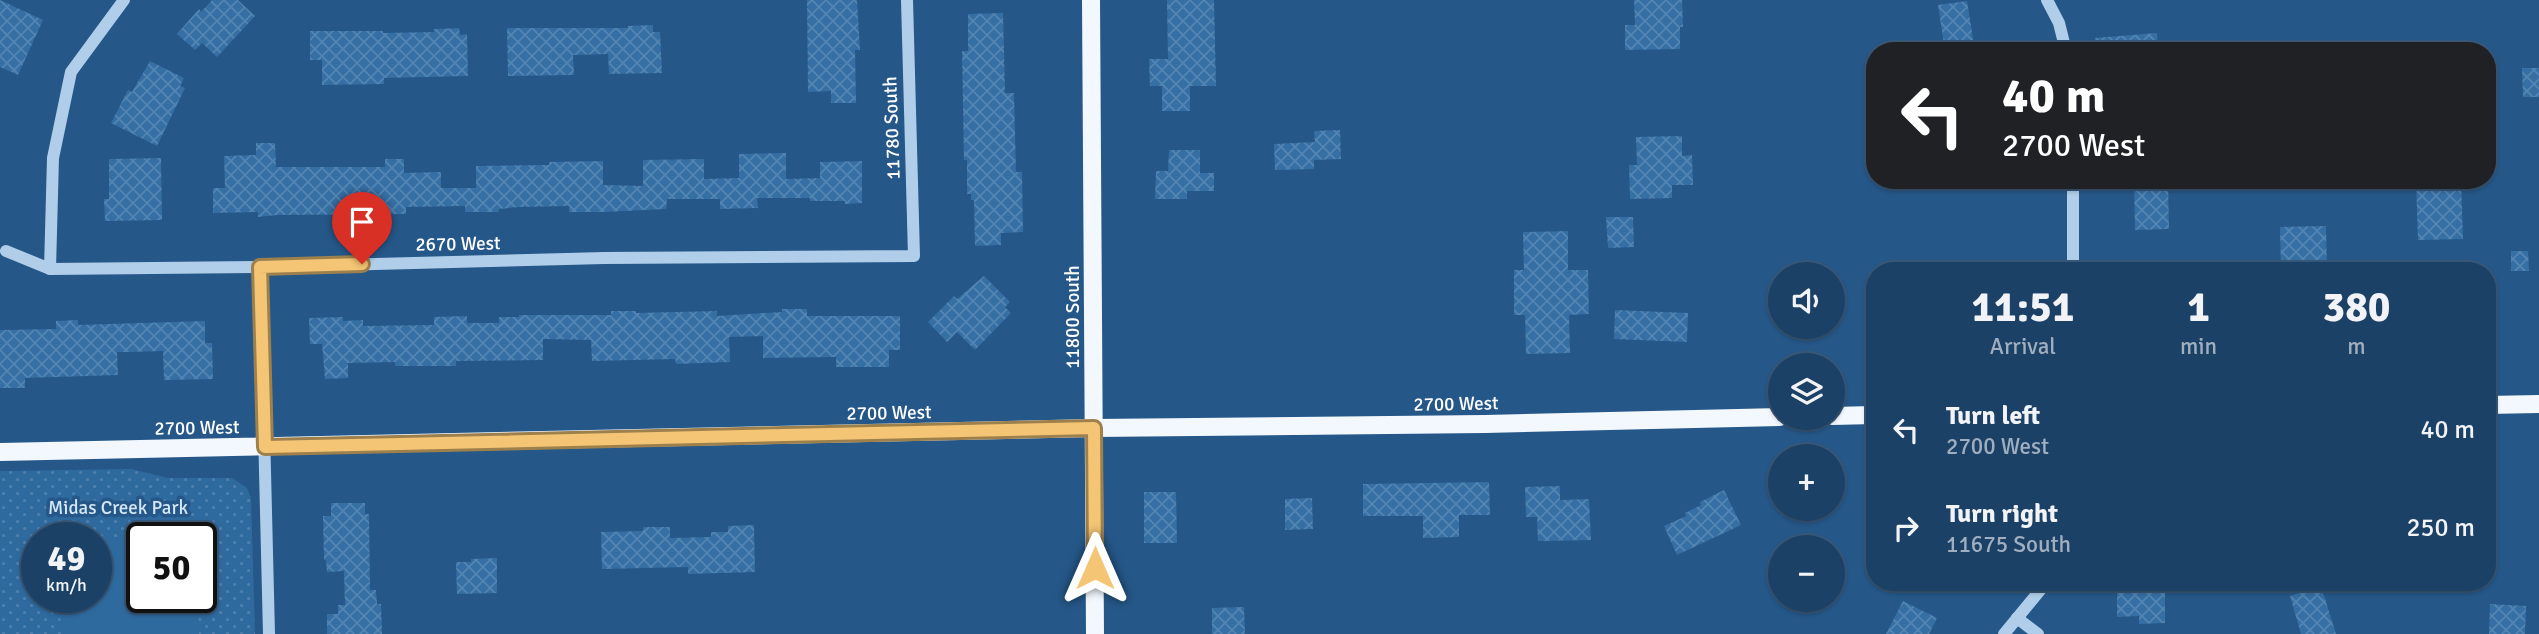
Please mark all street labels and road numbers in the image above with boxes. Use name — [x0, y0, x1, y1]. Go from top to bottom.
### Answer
street label: 11780 South — [878, 76, 906, 180]
street label: 2670 West — [415, 231, 501, 257]
street label: 11800 South — [1061, 265, 1085, 369]
street label: 2700 West — [1413, 391, 1499, 417]
street label: 2700 West — [846, 400, 932, 426]
street label: 2700 West — [154, 415, 240, 441]

